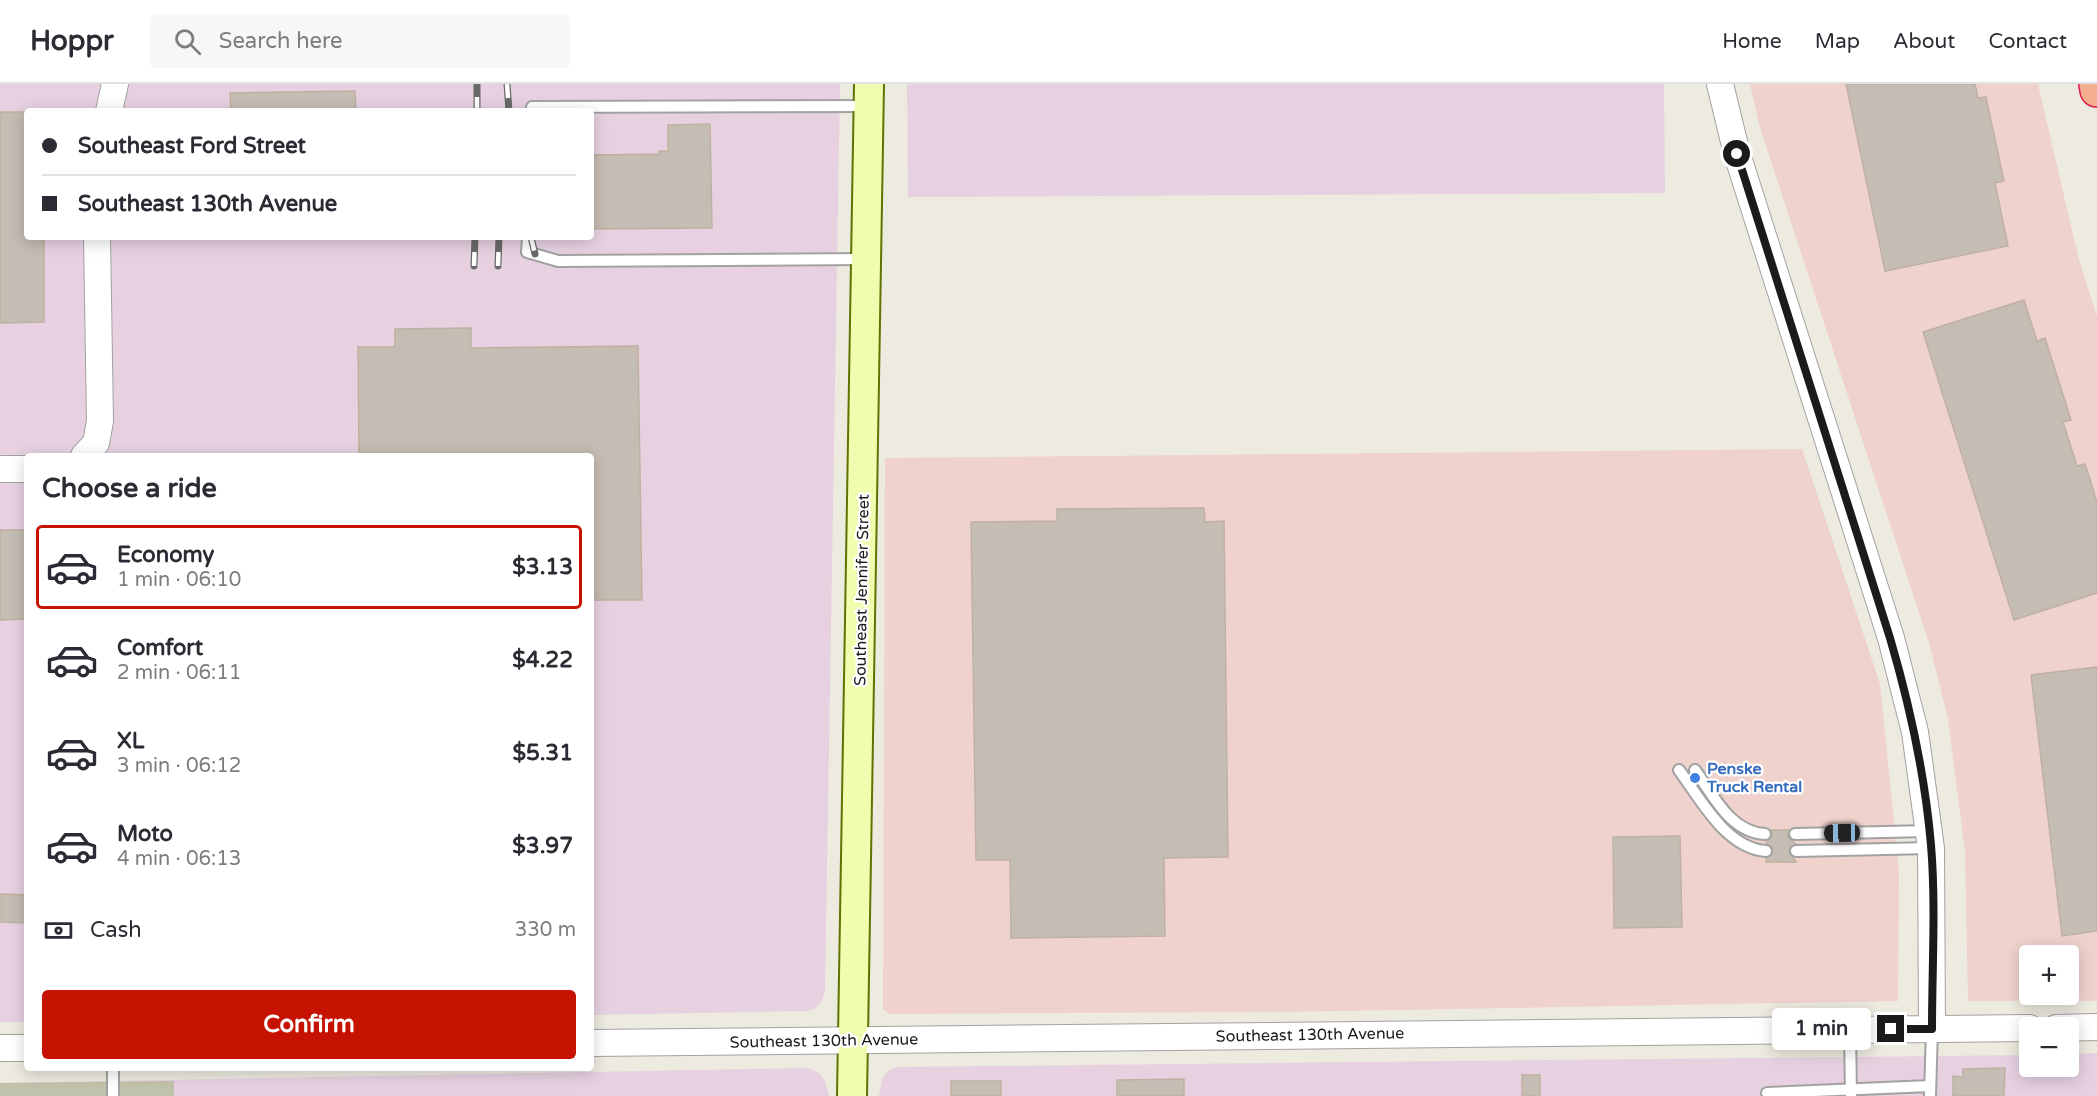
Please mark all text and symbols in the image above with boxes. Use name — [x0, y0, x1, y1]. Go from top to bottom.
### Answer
search box — [150, 14, 570, 68]
text: Hoppr — [30, 24, 114, 58]
icon: search — [171, 25, 204, 58]
text: Search here — [219, 28, 343, 54]
text: Home — [1722, 29, 1782, 54]
text: Map — [1815, 29, 1860, 54]
text: About — [1893, 29, 1955, 54]
text: Contact — [1988, 29, 2067, 54]
text: Southeast Ford Street — [78, 133, 306, 159]
route start — [1723, 140, 1750, 167]
text: Southeast 130th Avenue — [78, 191, 337, 217]
text: Choose a ride — [42, 472, 217, 505]
street label: Southeast Jennifer Street — [850, 494, 874, 686]
icon: car — [45, 540, 99, 594]
text: Economy — [117, 542, 214, 568]
text: $3.13 — [512, 554, 573, 580]
text: 1 min · 06:10 — [117, 568, 241, 592]
icon: car — [45, 633, 99, 687]
text: Comfort — [117, 635, 203, 661]
text: $4.22 — [512, 647, 573, 673]
text: 2 min · 06:11 — [117, 661, 241, 685]
icon: car — [45, 726, 99, 780]
text: XL — [117, 728, 144, 754]
text: $5.31 — [512, 740, 573, 766]
text: 3 min · 06:12 — [117, 754, 241, 778]
place label: Penske Truck Rental — [1706, 759, 1802, 797]
marker: Penske Truck Rental — [1688, 771, 1702, 785]
icon: car — [45, 819, 99, 873]
text: Moto — [117, 821, 173, 847]
car — [1824, 824, 1860, 842]
text: $3.97 — [512, 833, 573, 859]
text: 4 min · 06:13 — [117, 847, 241, 871]
icon: cash — [42, 914, 75, 947]
text: Cash — [90, 917, 142, 943]
text: 330 m — [515, 918, 576, 942]
map controls — [2019, 945, 2079, 1077]
button: + — [2019, 945, 2079, 1005]
button: Confirm — [42, 990, 576, 1059]
callout: 1 min — [1771, 1008, 1870, 1050]
route end — [1877, 1015, 1904, 1042]
text: 1 min — [1795, 1017, 1848, 1041]
button: − — [2019, 1017, 2079, 1077]
street label: Southeast 130th Avenue — [1216, 1023, 1404, 1047]
street label: Southeast 130th Avenue — [730, 1029, 918, 1053]

